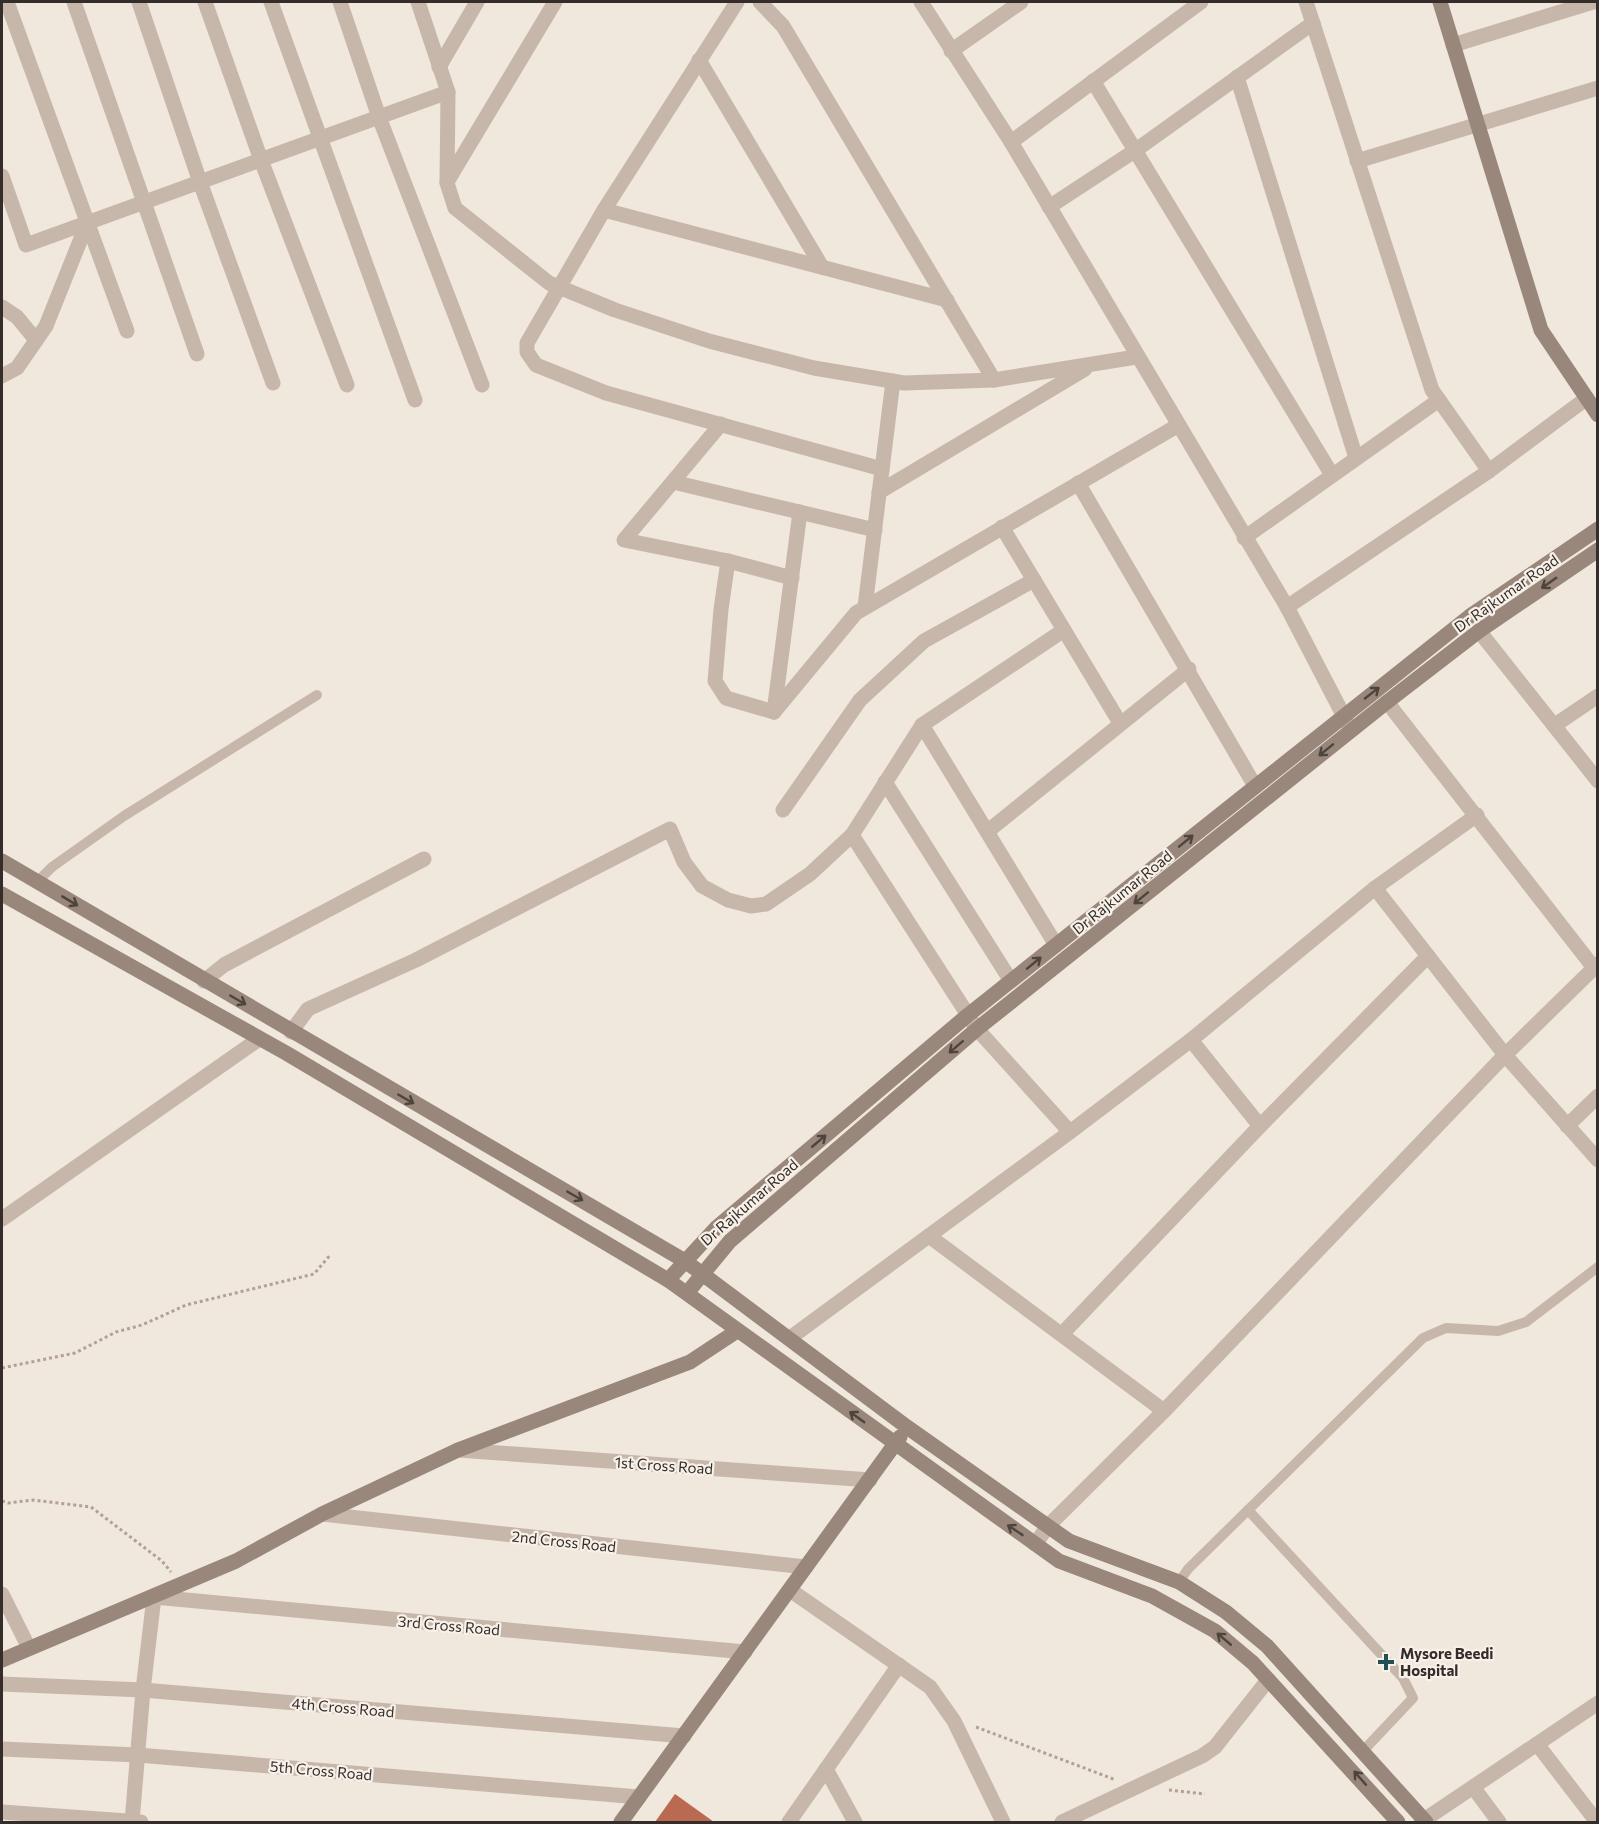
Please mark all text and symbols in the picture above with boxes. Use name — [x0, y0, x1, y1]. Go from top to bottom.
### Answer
street label: Dr Rajkumar Road — [1450, 550, 1562, 636]
one-way arrow — [1542, 577, 1558, 589]
one-way arrow — [1363, 687, 1379, 700]
one-way arrow — [1318, 744, 1334, 757]
one-way arrow — [1178, 834, 1194, 847]
street label: Dr Rajkumar Road — [1069, 846, 1175, 938]
one-way arrow — [1133, 892, 1149, 905]
one-way arrow — [61, 895, 78, 907]
one-way arrow — [1025, 956, 1041, 969]
one-way arrow — [229, 995, 246, 1007]
one-way arrow — [949, 1040, 964, 1054]
one-way arrow — [397, 1093, 414, 1105]
one-way arrow — [811, 1134, 826, 1148]
street label: Dr Rajkumar Road — [697, 1155, 801, 1249]
one-way arrow — [566, 1191, 583, 1203]
one-way arrow — [849, 1411, 865, 1423]
street label: 1st Cross Road — [614, 1453, 714, 1477]
one-way arrow — [1008, 1524, 1024, 1536]
street label: 2nd Cross Road — [511, 1527, 617, 1555]
street label: 3rd Cross Road — [397, 1612, 501, 1638]
one-way arrow — [1216, 1632, 1232, 1645]
place label: Mysore Beedi Hospital — [1400, 1644, 1493, 1679]
marker: Mysore Beedi Hospital — [1377, 1653, 1395, 1671]
street label: 4th Cross Road — [291, 1694, 395, 1720]
street label: 5th Cross Road — [269, 1757, 373, 1783]
one-way arrow — [1353, 1771, 1367, 1786]

